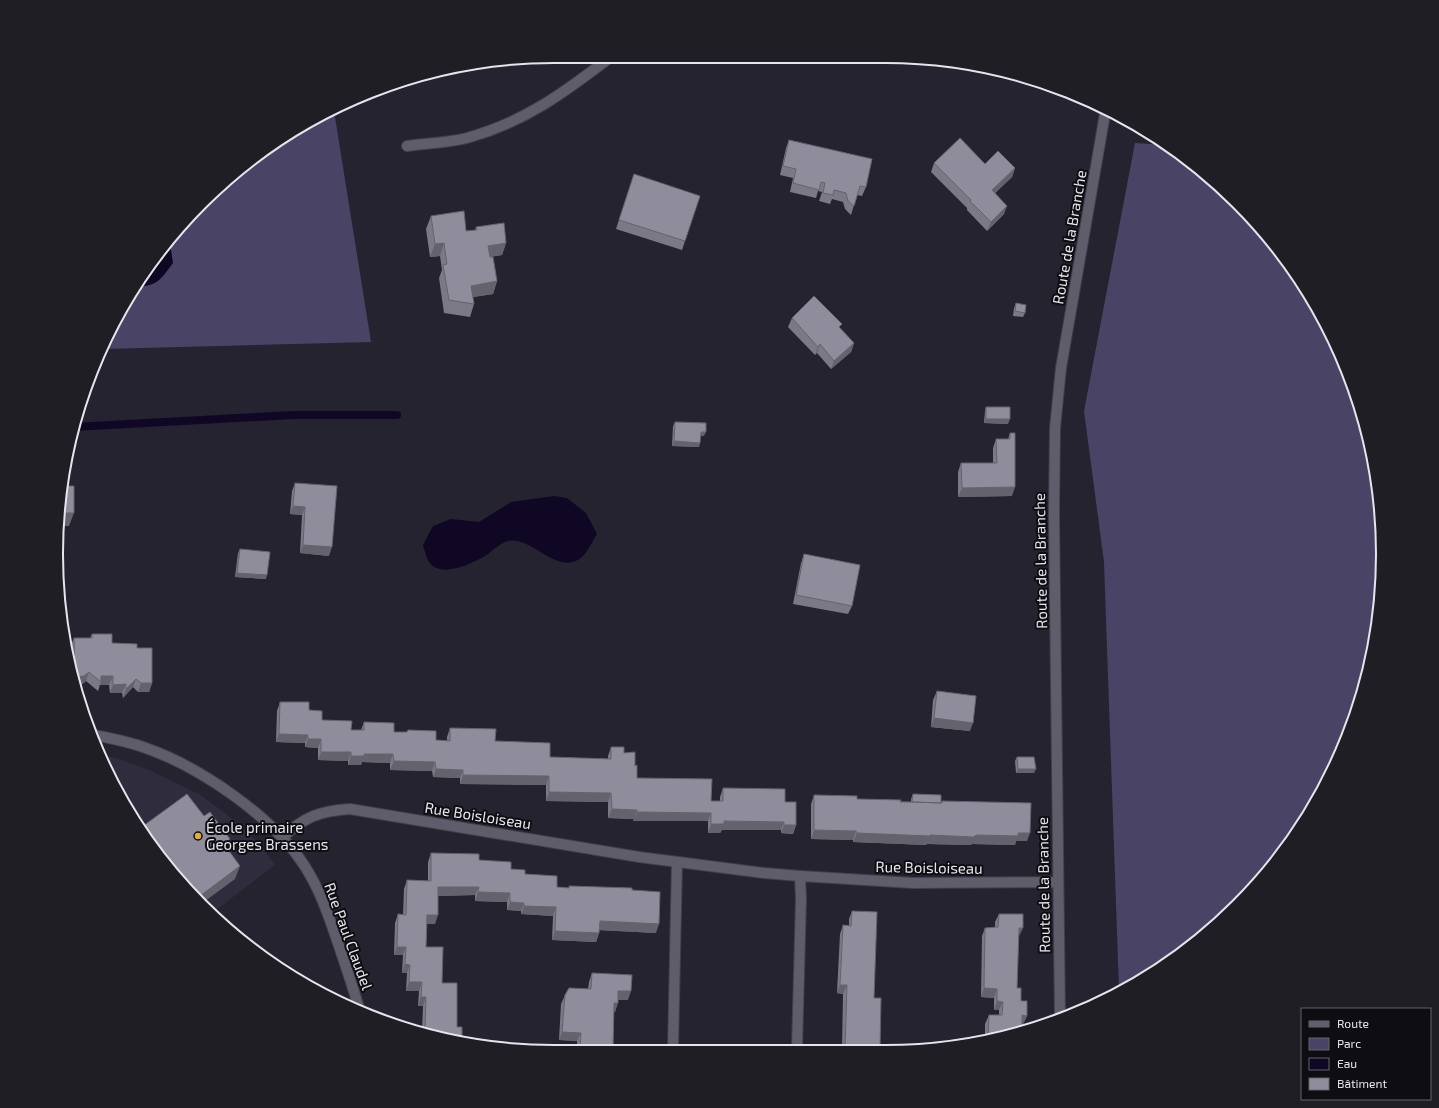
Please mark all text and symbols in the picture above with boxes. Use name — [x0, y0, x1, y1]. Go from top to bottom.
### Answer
street label: Route de la Branche — [1048, 169, 1090, 305]
street label: Route de la Branche — [1030, 493, 1050, 629]
street label: Rue Boisloiseau — [423, 798, 533, 832]
street label: Route de la Branche — [1033, 817, 1053, 953]
place label: École primaire Georges Brassens — [206, 818, 328, 853]
marker: École primaire Georges Brassens — [193, 831, 203, 841]
street label: Rue Boisloiseau — [875, 857, 983, 877]
street label: Rue Paul Claudel — [321, 880, 377, 993]
legend — [1301, 1008, 1431, 1100]
text: Route — [1337, 1016, 1369, 1030]
text: Parc — [1337, 1036, 1361, 1050]
text: Eau — [1337, 1056, 1357, 1070]
text: Bâtiment — [1337, 1076, 1388, 1090]

